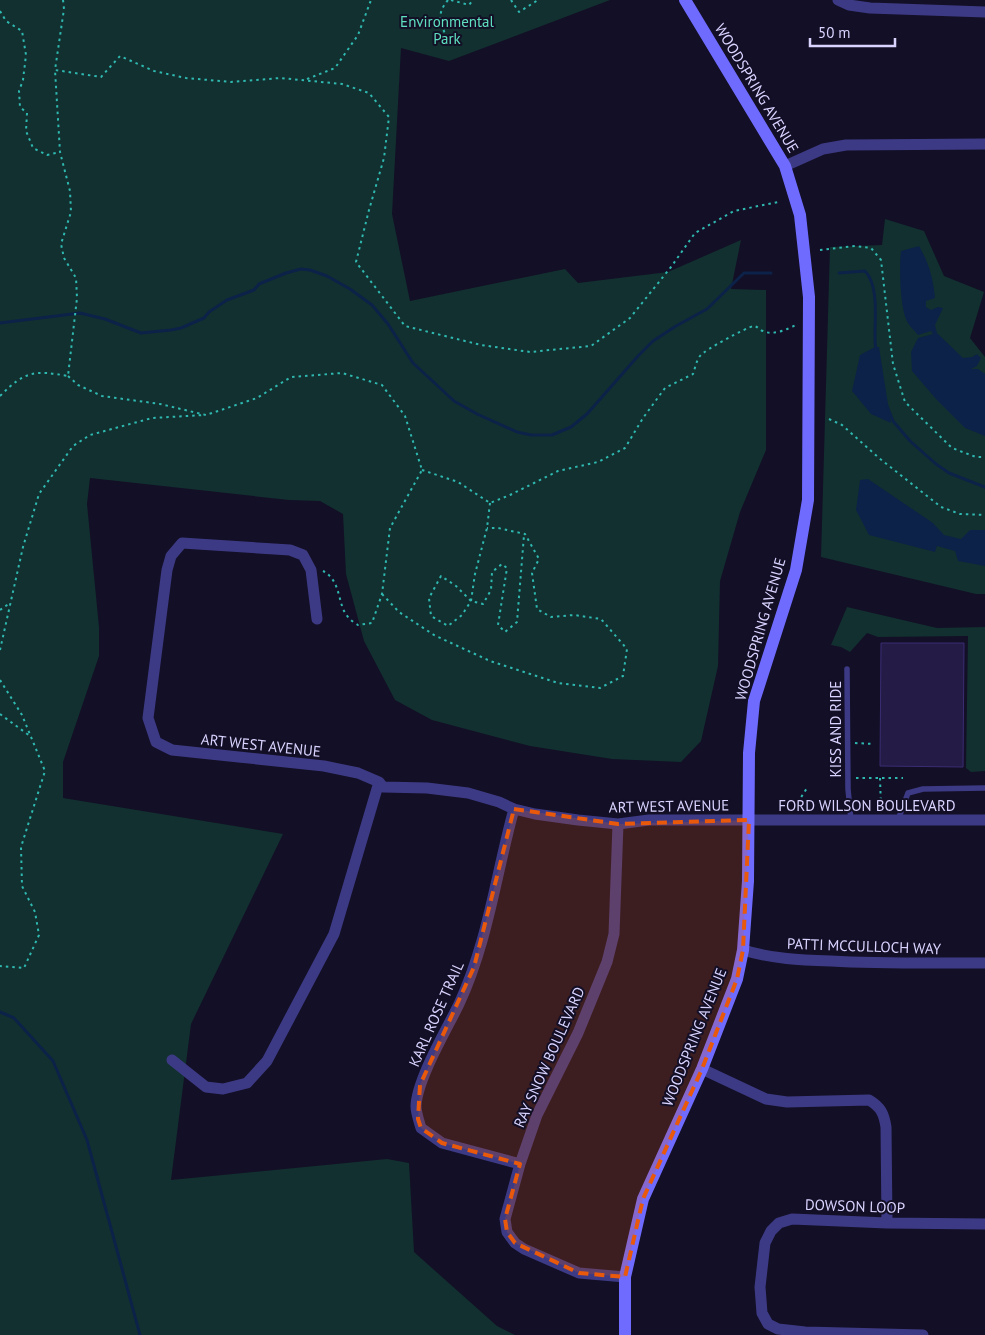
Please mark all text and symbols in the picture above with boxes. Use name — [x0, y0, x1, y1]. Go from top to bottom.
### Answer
park label: Environmental Park — [400, 12, 494, 48]
scale bar — [810, 15, 895, 47]
street label: WOODSPRING AVENUE — [711, 20, 803, 156]
text: 50 m — [818, 23, 851, 42]
street label: WOODSPRING AVENUE — [731, 556, 789, 702]
street label: KISS AND RIDE — [826, 681, 845, 777]
street label: ART WEST AVENUE — [200, 729, 322, 761]
street label: ART WEST AVENUE — [609, 795, 729, 817]
street label: FORD WILSON BOULEVARD — [778, 796, 956, 815]
street label: PATTI MCCULLOCH WAY — [787, 934, 942, 958]
street label: KARL ROSE TRAIL — [404, 958, 468, 1070]
street label: WOODSPRING AVENUE — [658, 965, 730, 1109]
street label: RAY SNOW BOULEVARD — [509, 984, 589, 1130]
street label: DOWSON LOOP — [805, 1195, 905, 1217]

